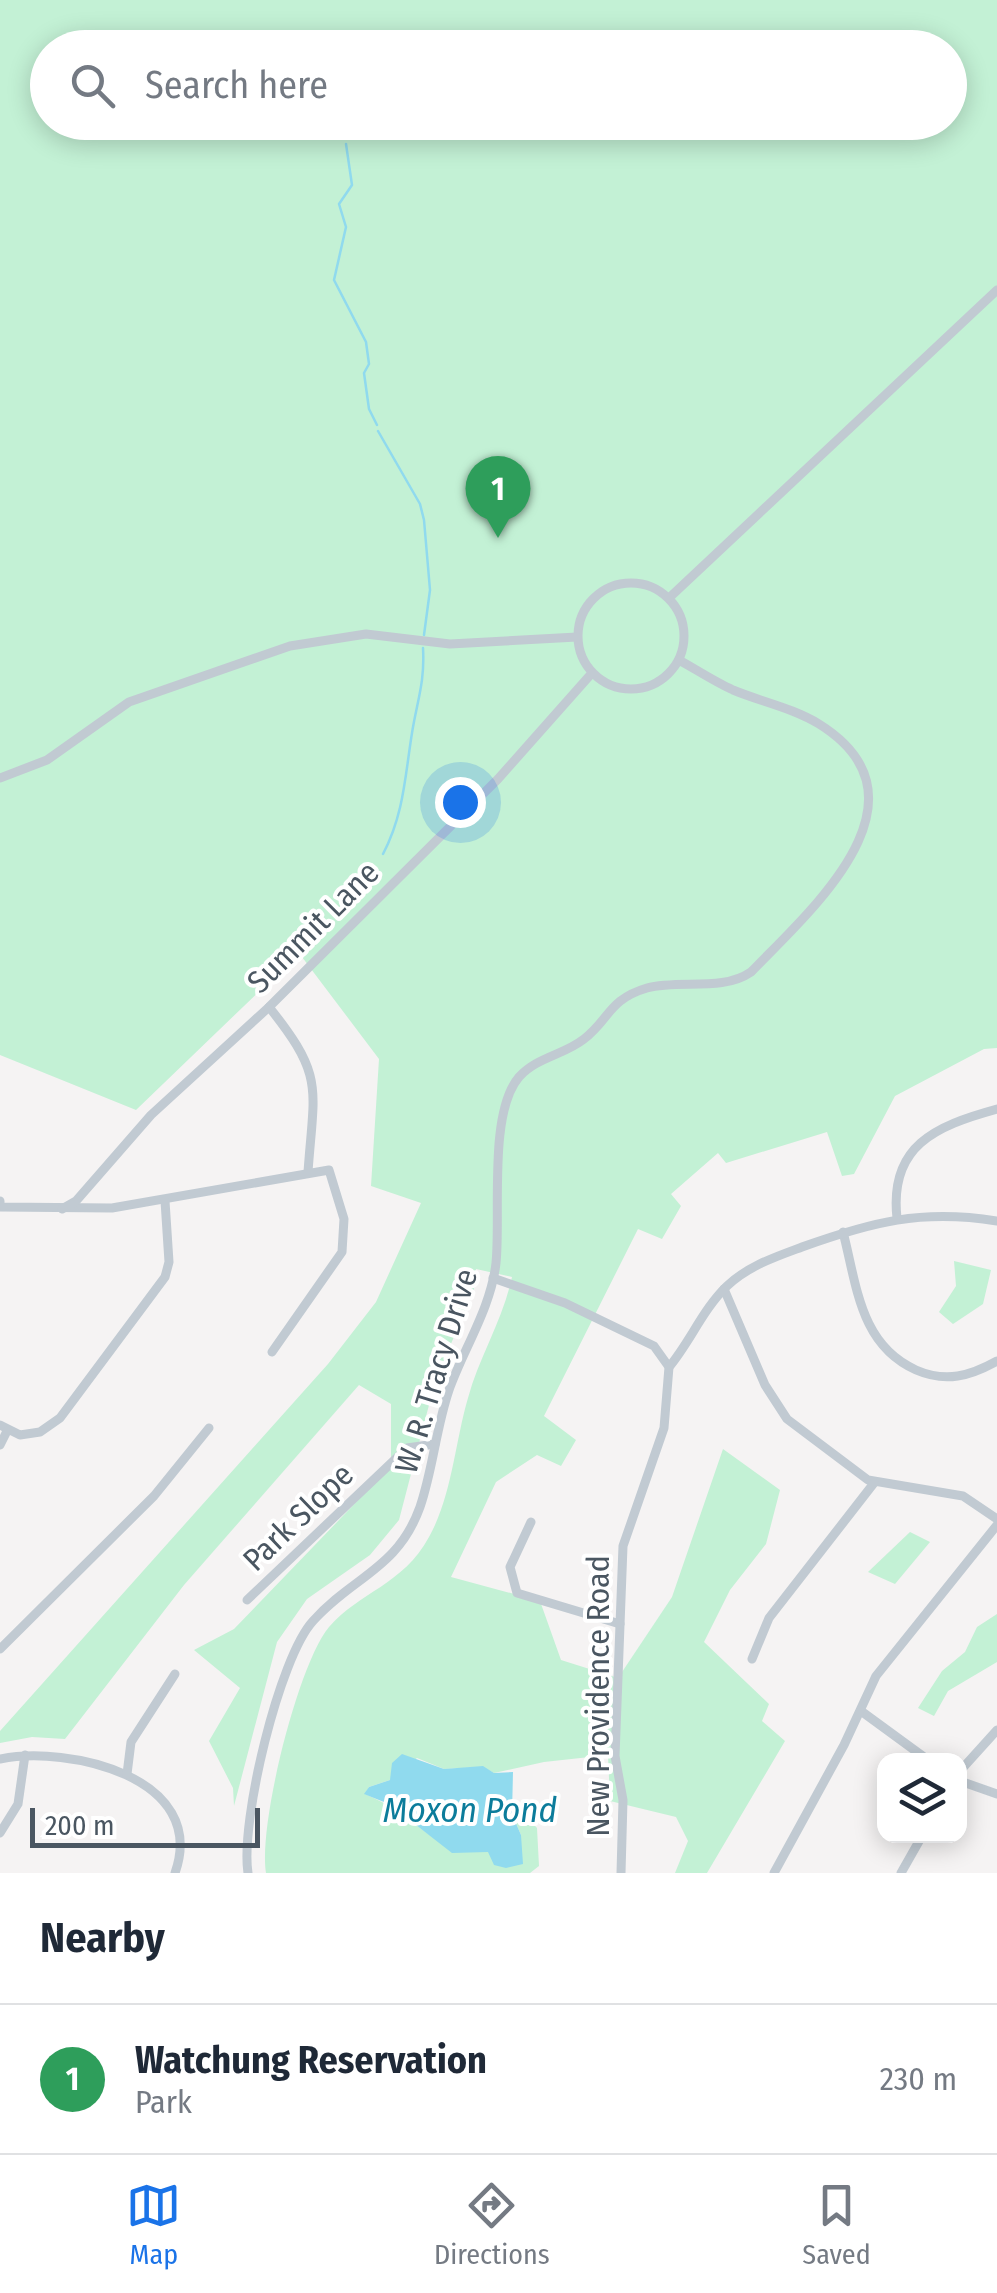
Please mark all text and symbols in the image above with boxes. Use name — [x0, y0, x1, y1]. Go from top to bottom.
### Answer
search box — [30, 30, 967, 140]
icon: search — [65, 58, 120, 113]
text: Search here — [145, 62, 328, 108]
pin: 1 — [466, 456, 530, 538]
your location — [435, 777, 486, 828]
street label: Summit Lane — [239, 853, 387, 1001]
street label: W. R. Tracy Drive — [387, 1264, 485, 1478]
street label: Park Slope — [235, 1455, 361, 1579]
street label: New Providence Road — [579, 1555, 617, 1837]
map controls — [877, 1753, 967, 1843]
button: layers — [877, 1753, 967, 1843]
water label: Moxon Pond — [383, 1789, 558, 1831]
scale bar — [30, 1803, 260, 1848]
text: 200 m — [45, 1809, 115, 1842]
text: Nearby — [40, 1913, 165, 1963]
text: Watchung Reservation — [135, 2037, 487, 2083]
text: 1 — [66, 2060, 79, 2098]
text: 230 m — [880, 2060, 957, 2098]
text: Park — [135, 2083, 192, 2121]
tab: Map — [126, 2178, 181, 2271]
tab: Directions — [434, 2178, 550, 2271]
tab: Saved — [802, 2178, 871, 2271]

